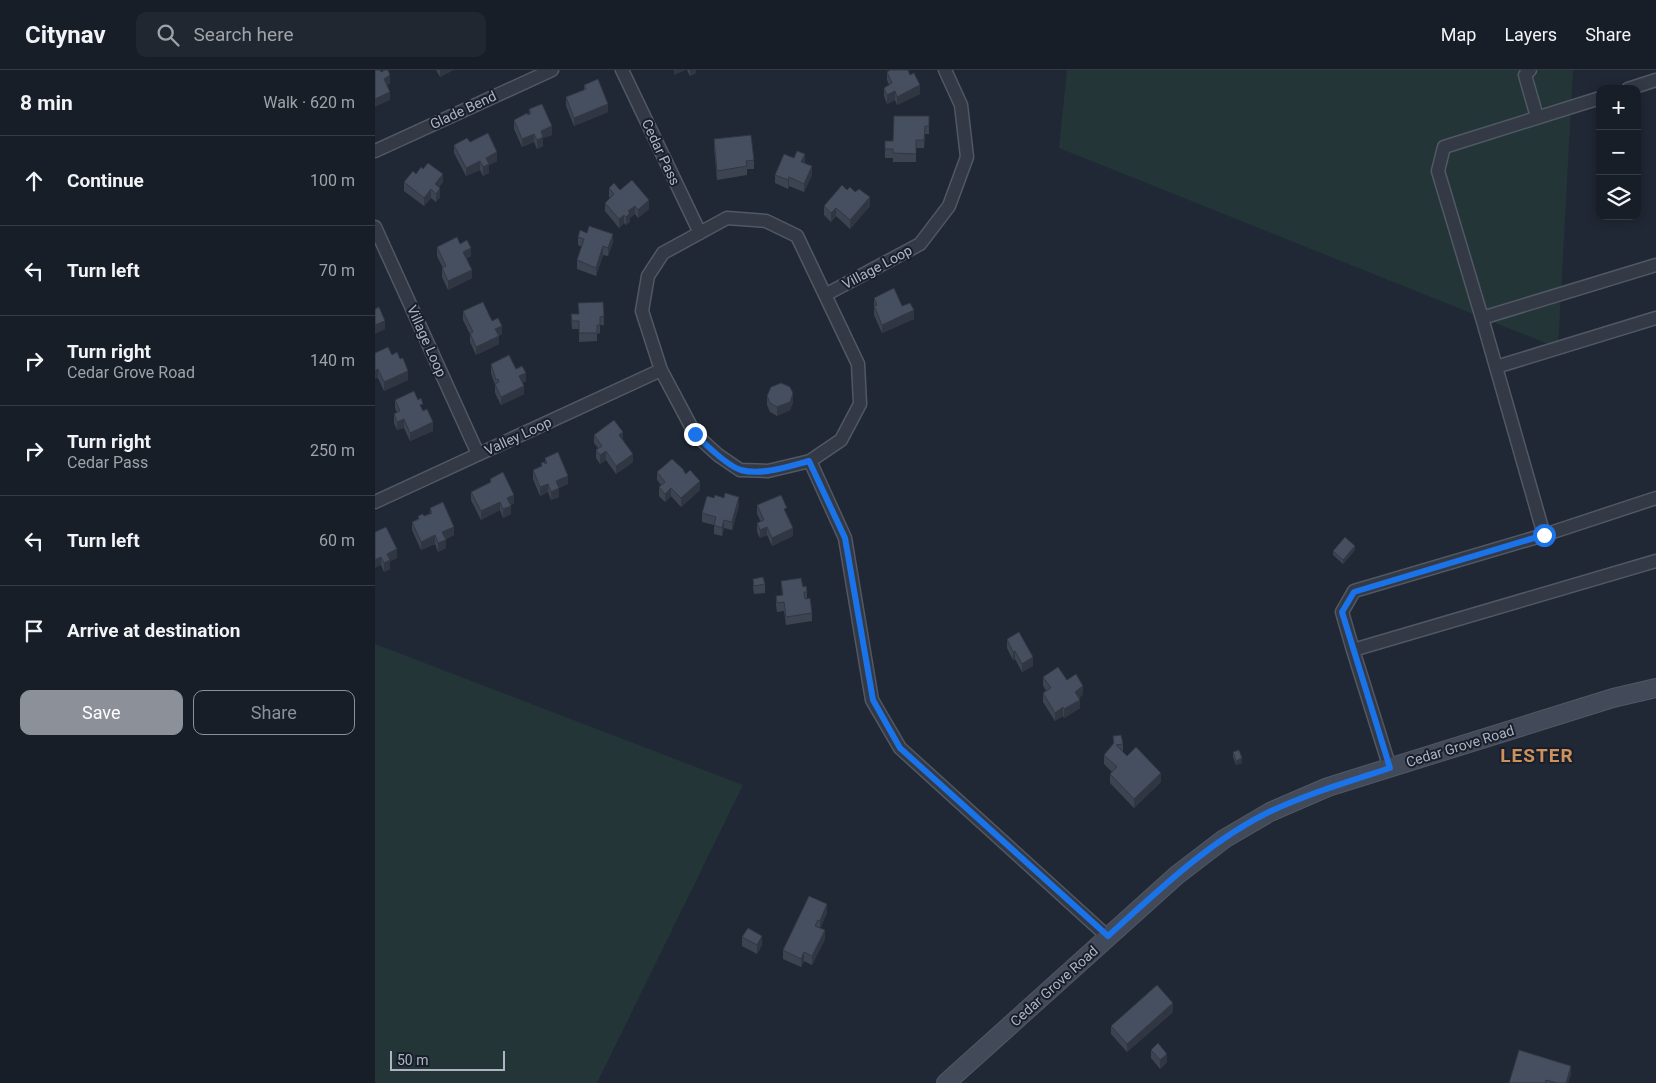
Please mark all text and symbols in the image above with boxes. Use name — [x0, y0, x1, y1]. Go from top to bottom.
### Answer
search box — [136, 12, 486, 57]
text: Citynav — [25, 21, 106, 49]
icon: search — [154, 21, 182, 49]
text: Search here — [194, 23, 294, 46]
text: Map — [1441, 24, 1476, 45]
text: Layers — [1504, 24, 1557, 45]
text: Share — [1585, 24, 1631, 45]
map controls — [1596, 85, 1641, 220]
button: + — [1596, 85, 1641, 130]
street label: Glade Bend — [427, 88, 499, 132]
text: 8 min — [20, 91, 73, 115]
text: Walk · 620 m — [263, 93, 355, 112]
street label: Cedar Pass — [639, 116, 683, 188]
button: − — [1596, 130, 1641, 175]
icon: ahead — [20, 167, 48, 195]
text: Continue — [67, 169, 144, 192]
text: 100 m — [310, 171, 355, 190]
button: layers — [1596, 175, 1641, 220]
street label: Village Loop — [839, 242, 915, 292]
icon: left — [20, 257, 48, 285]
text: Turn left — [67, 259, 140, 282]
text: 70 m — [319, 261, 355, 280]
street label: Village Loop — [404, 303, 450, 379]
text: Turn right — [67, 340, 151, 363]
icon: right — [20, 347, 48, 375]
text: 140 m — [310, 351, 355, 370]
text: Cedar Grove Road — [67, 363, 195, 382]
street label: Valley Loop — [482, 414, 554, 458]
route end — [684, 423, 707, 446]
text: Turn right — [67, 430, 151, 453]
icon: right — [20, 437, 48, 465]
text: 250 m — [310, 441, 355, 460]
text: Cedar Pass — [67, 453, 148, 472]
route start — [1533, 524, 1556, 547]
icon: left — [20, 527, 48, 555]
text: Turn left — [67, 529, 140, 552]
text: 60 m — [319, 531, 355, 550]
icon: arrive — [20, 617, 48, 645]
text: Arrive at destination — [67, 619, 240, 642]
button: Save — [20, 690, 183, 735]
button: Share — [193, 690, 355, 735]
street label: Cedar Grove Road — [1404, 722, 1516, 770]
district label: LESTER — [1500, 744, 1574, 767]
street label: Cedar Grove Road — [1007, 943, 1101, 1029]
scale bar — [390, 1048, 505, 1071]
text: 50 m — [397, 1052, 429, 1068]

